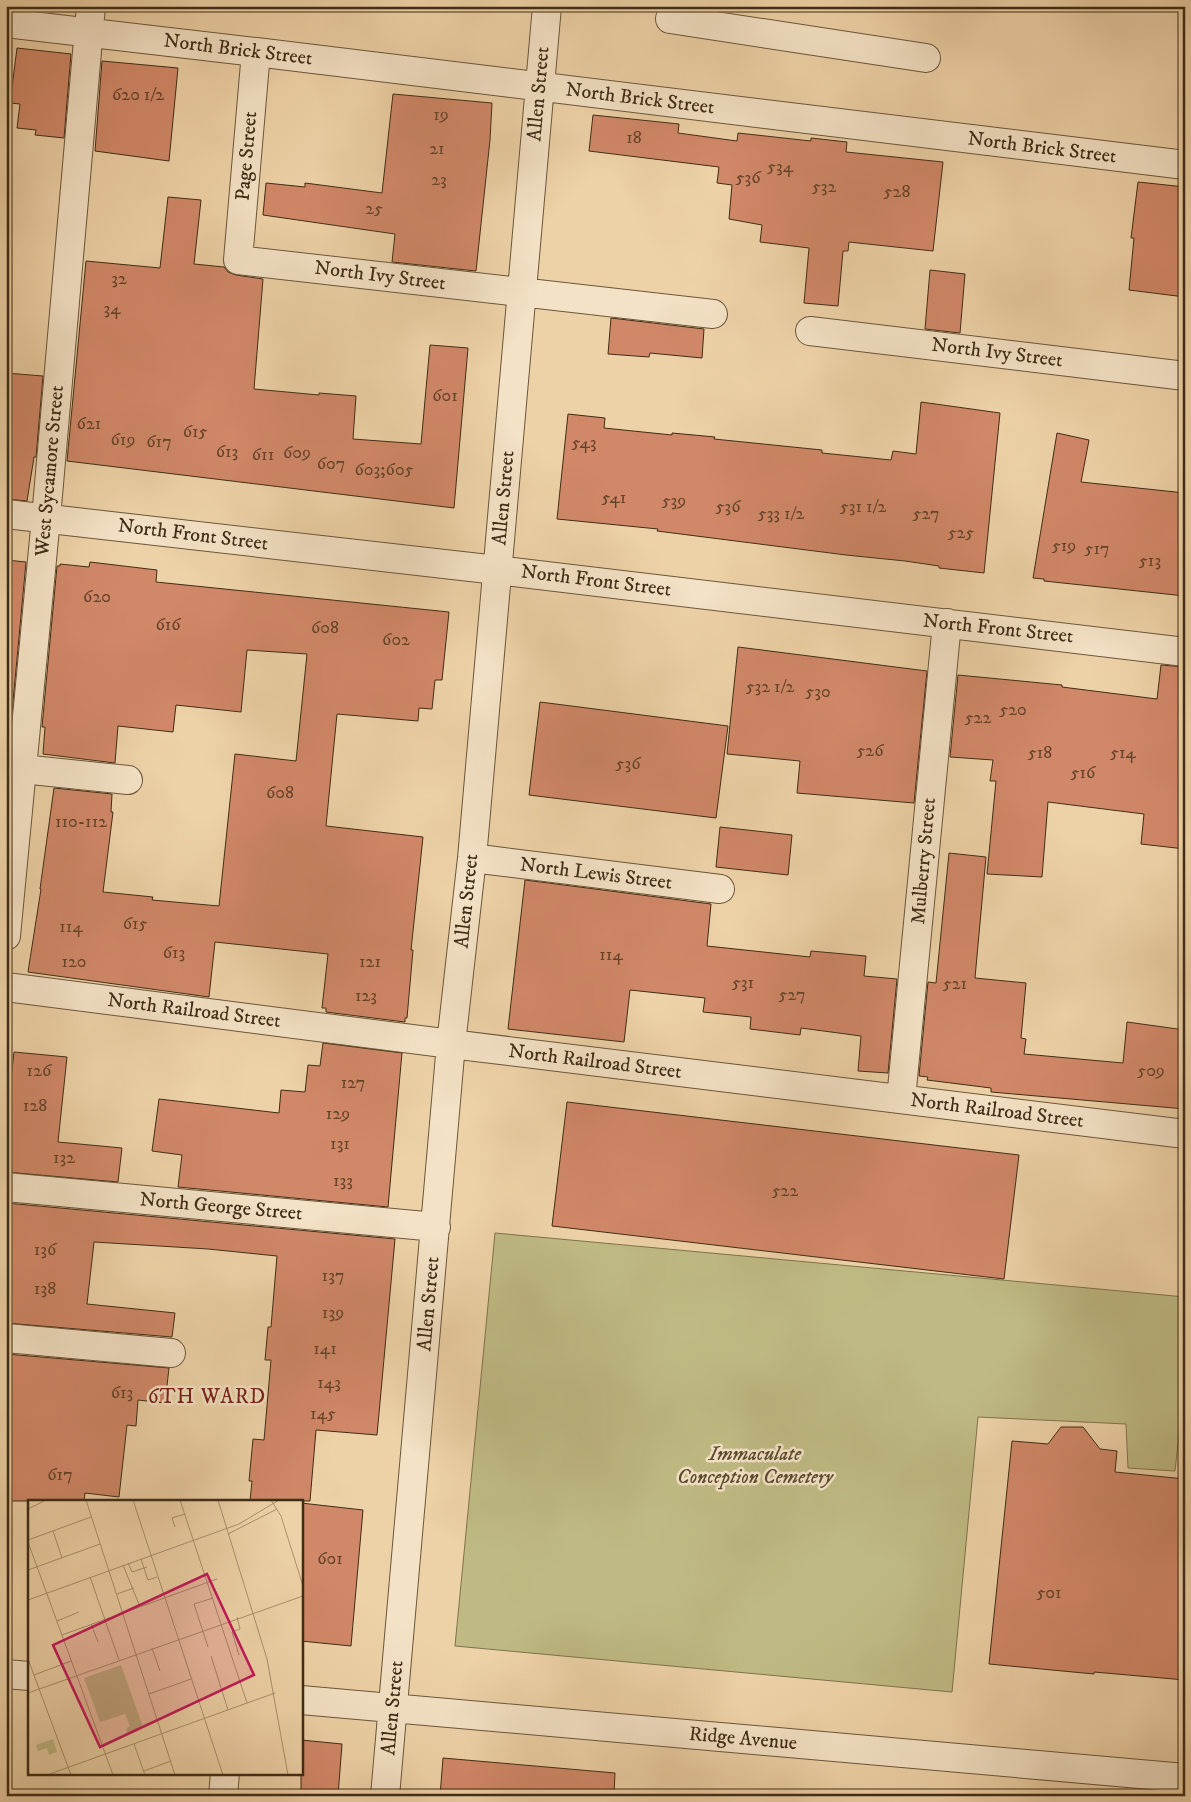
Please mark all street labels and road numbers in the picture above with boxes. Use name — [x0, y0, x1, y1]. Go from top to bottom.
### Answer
street label: North Brick Street — [162, 28, 314, 72]
street label: Allen Street — [522, 46, 556, 142]
street label: North Brick Street — [564, 77, 716, 121]
street label: Page Street — [231, 110, 263, 202]
street label: North Brick Street — [966, 126, 1118, 170]
street label: North Ivy Street — [313, 256, 447, 296]
street label: North Ivy Street — [930, 333, 1064, 373]
street label: West Sycamore Street — [30, 384, 70, 559]
street label: Allen Street — [487, 450, 521, 546]
street label: North Front Street — [117, 513, 269, 557]
street label: North Front Street — [520, 559, 672, 603]
street label: North Front Street — [922, 609, 1074, 649]
street label: Mulberry Street — [906, 797, 942, 925]
street label: Allen Street — [450, 852, 484, 950]
street label: North Lewis Street — [518, 852, 674, 896]
street label: North Railroad Street — [106, 988, 282, 1034]
street label: North Railroad Street — [507, 1039, 683, 1085]
street label: North Railroad Street — [909, 1088, 1085, 1134]
street label: North George Street — [139, 1187, 303, 1227]
street label: Allen Street — [412, 1256, 446, 1352]
street label: Allen Street — [376, 1660, 410, 1756]
street label: Ridge Avenue — [688, 1722, 798, 1756]

